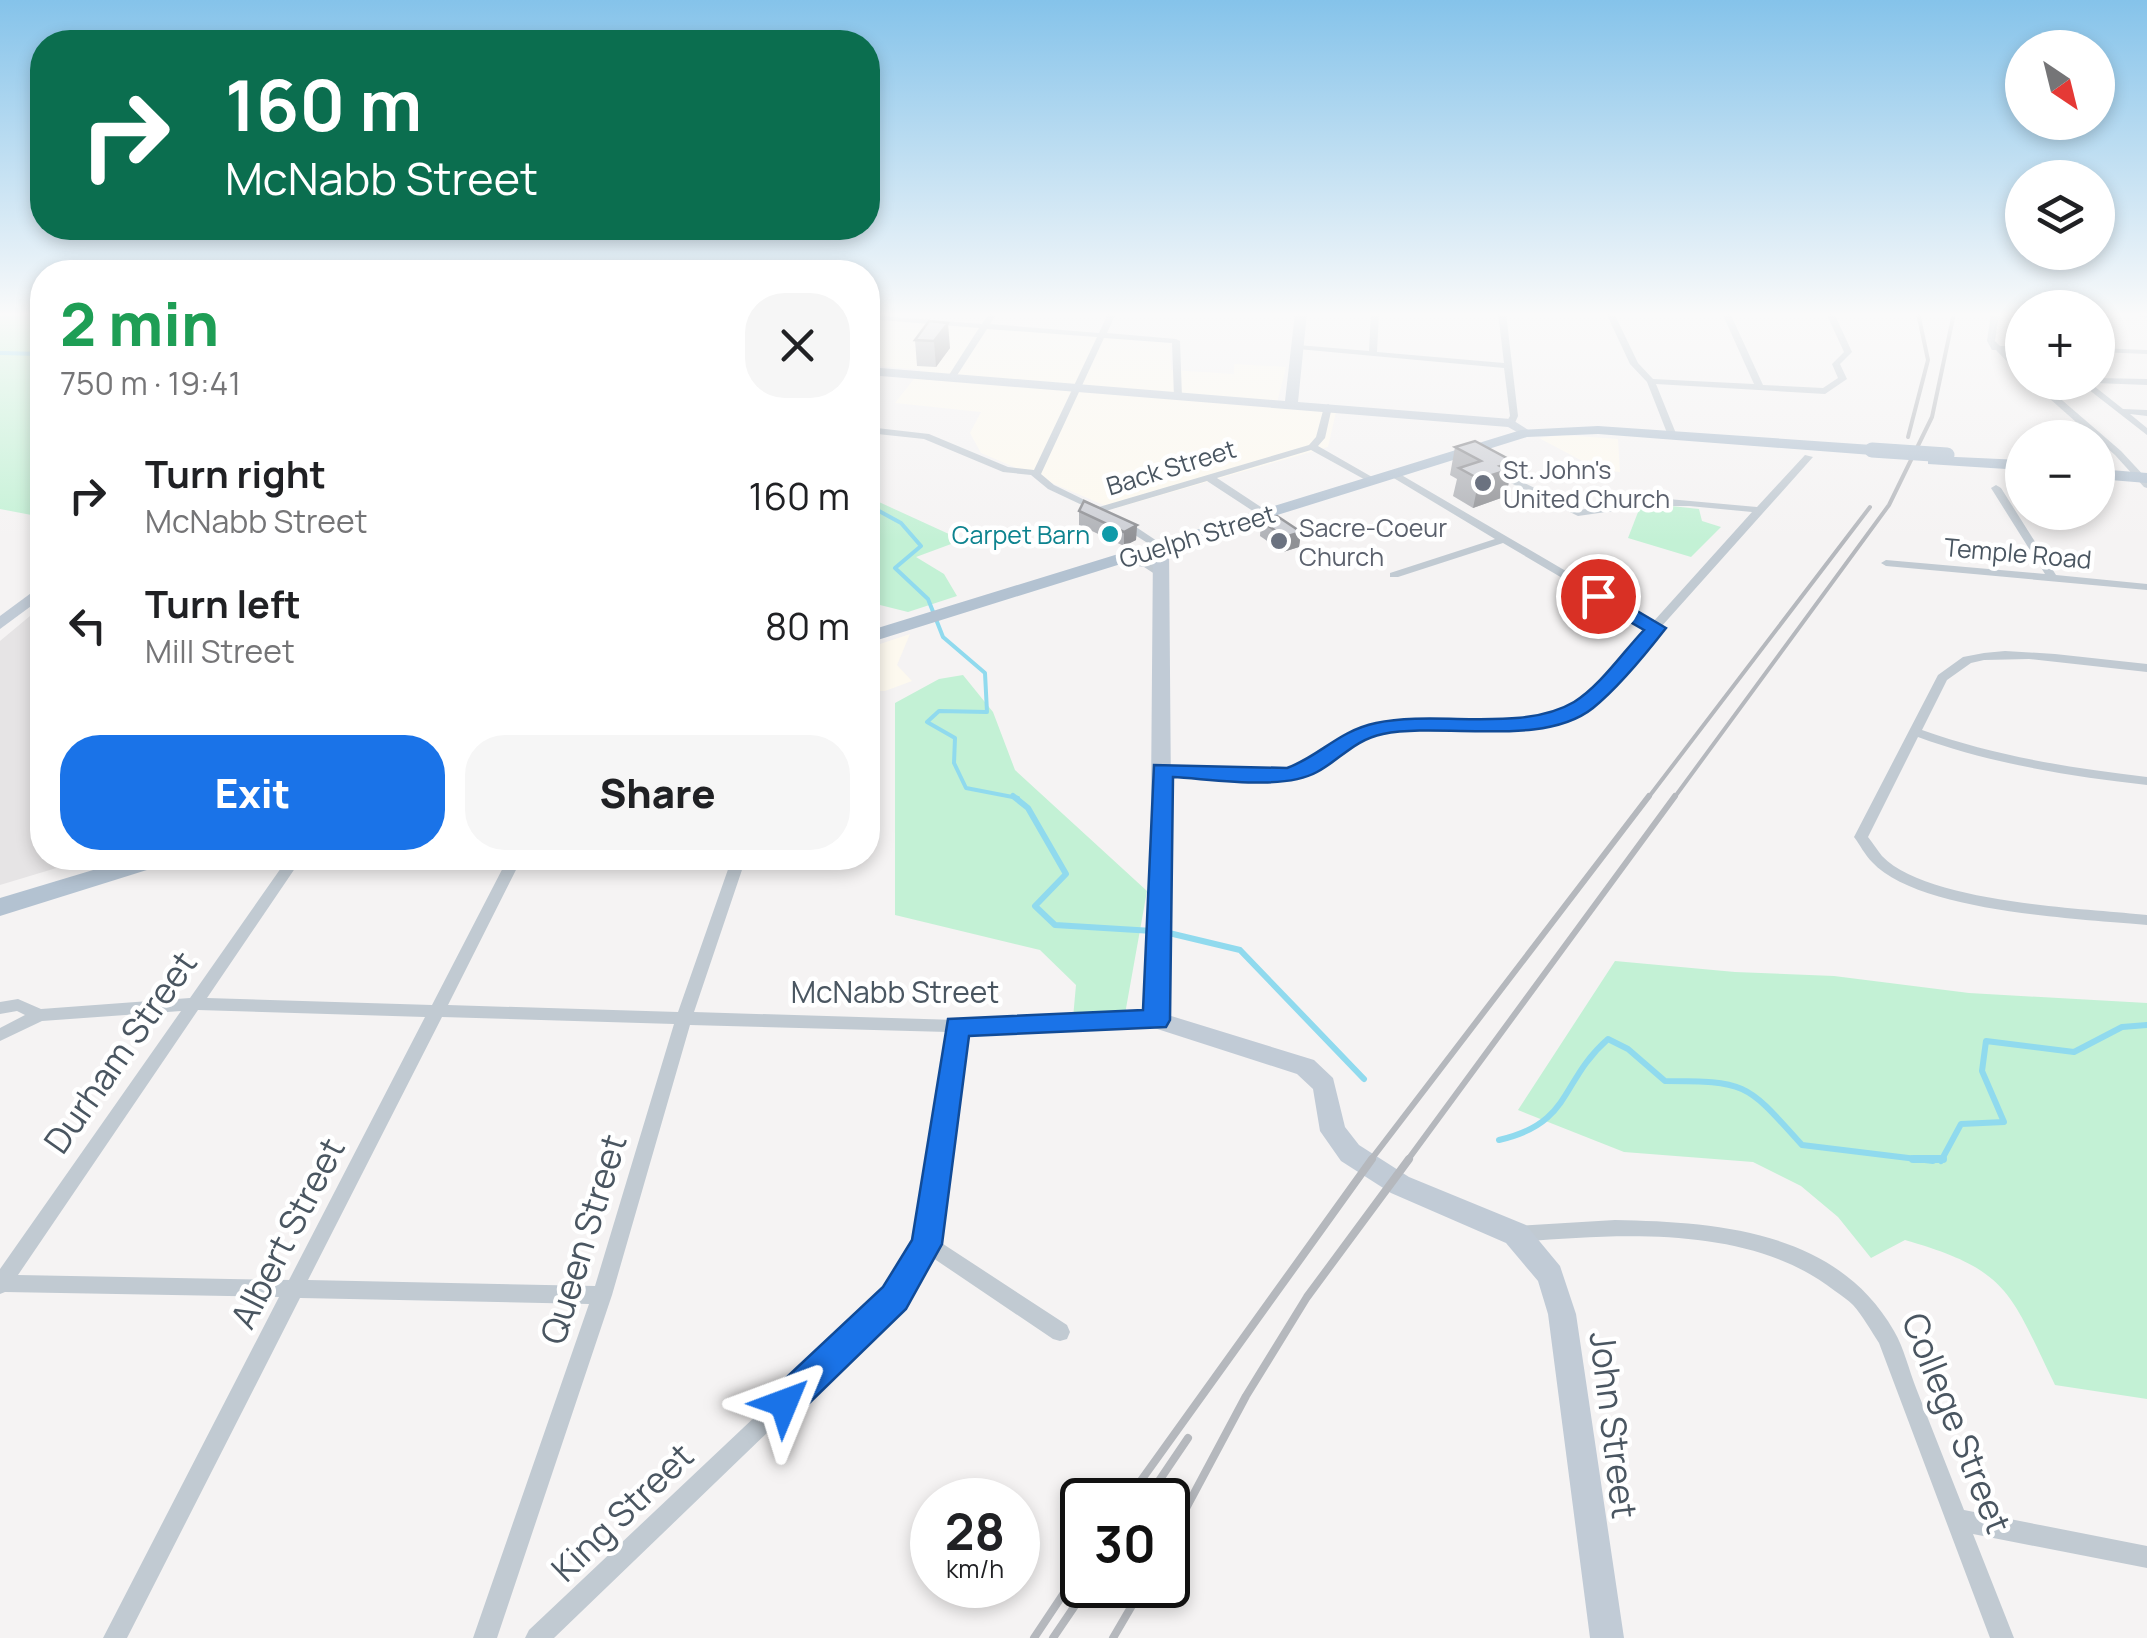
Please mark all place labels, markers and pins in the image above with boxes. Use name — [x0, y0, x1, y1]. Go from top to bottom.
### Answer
place label: St. John's United Church — [1503, 452, 1670, 516]
marker: St. John's United Church — [1472, 472, 1494, 494]
place label: Sacre-Coeur Church — [1299, 510, 1447, 574]
place label: Carpet Barn — [952, 517, 1090, 552]
marker: Carpet Barn — [1099, 523, 1121, 545]
marker: Sacre-Coeur Church — [1268, 530, 1290, 552]
pin — [1556, 554, 1641, 639]

